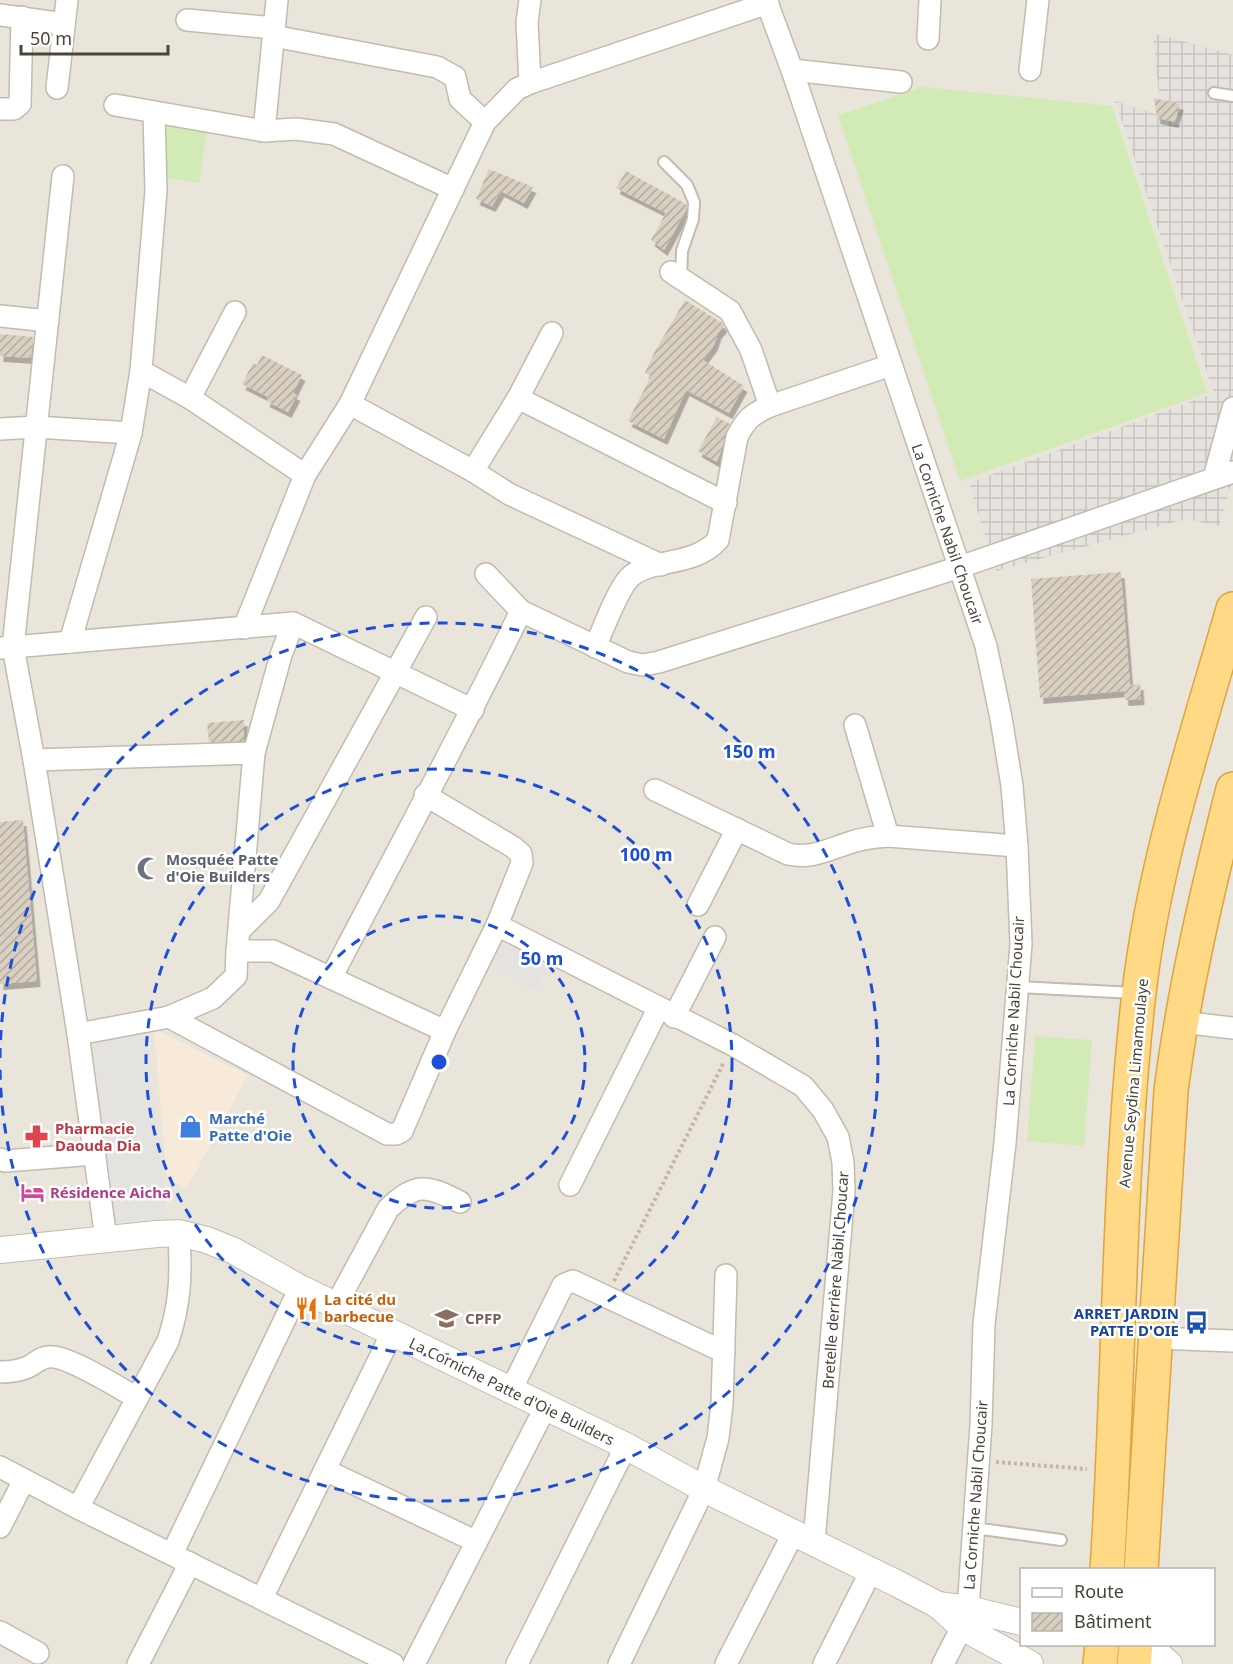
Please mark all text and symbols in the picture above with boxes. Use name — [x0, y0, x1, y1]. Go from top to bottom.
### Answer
scale bar — [21, 18, 168, 56]
text: 50 m — [30, 26, 72, 50]
street label: La Corniche Nabil Choucair — [908, 441, 988, 627]
text: 150 m — [722, 739, 776, 763]
text: 100 m — [619, 842, 673, 866]
place label: Mosquée Patte d'Oie Builders — [166, 849, 278, 886]
mosque icon: Mosquée Patte d'Oie Builders — [135, 855, 161, 881]
street label: La Corniche Nabil Choucair — [998, 915, 1028, 1107]
text: 50 m — [521, 946, 563, 970]
street label: Avenue Seydina Limamoulaye — [1114, 977, 1152, 1189]
centre of rings — [429, 1052, 449, 1072]
place label: Marché Patte d'Oie — [209, 1108, 292, 1145]
shop icon: Marché Patte d'Oie — [178, 1114, 204, 1140]
place label: Pharmacie Daouda Dia — [55, 1118, 141, 1155]
pharmacy icon: Pharmacie Daouda Dia — [24, 1124, 50, 1150]
street label: Bretelle derrière Nabil Choucar — [817, 1170, 853, 1390]
hotel icon: Résidence Aicha — [19, 1179, 45, 1205]
place label: Résidence Aicha — [50, 1182, 171, 1202]
place label: La cité du barbecue — [324, 1289, 396, 1326]
restaurant icon: La cité du barbecue — [293, 1295, 319, 1321]
place label: ARRET JARDIN PATTE D'OIE — [1074, 1303, 1179, 1340]
school or university icon: CPFP — [434, 1305, 460, 1331]
place label: CPFP — [465, 1308, 502, 1328]
bus stop icon: ARRET JARDIN PATTE D'OIE — [1184, 1309, 1210, 1335]
street label: La Corniche Patte d'Oie Builders — [406, 1332, 618, 1450]
street label: La Corniche Nabil Choucair — [958, 1399, 992, 1591]
legend — [1020, 1568, 1215, 1646]
text: Route — [1074, 1579, 1124, 1603]
text: Bâtiment — [1074, 1609, 1152, 1633]

